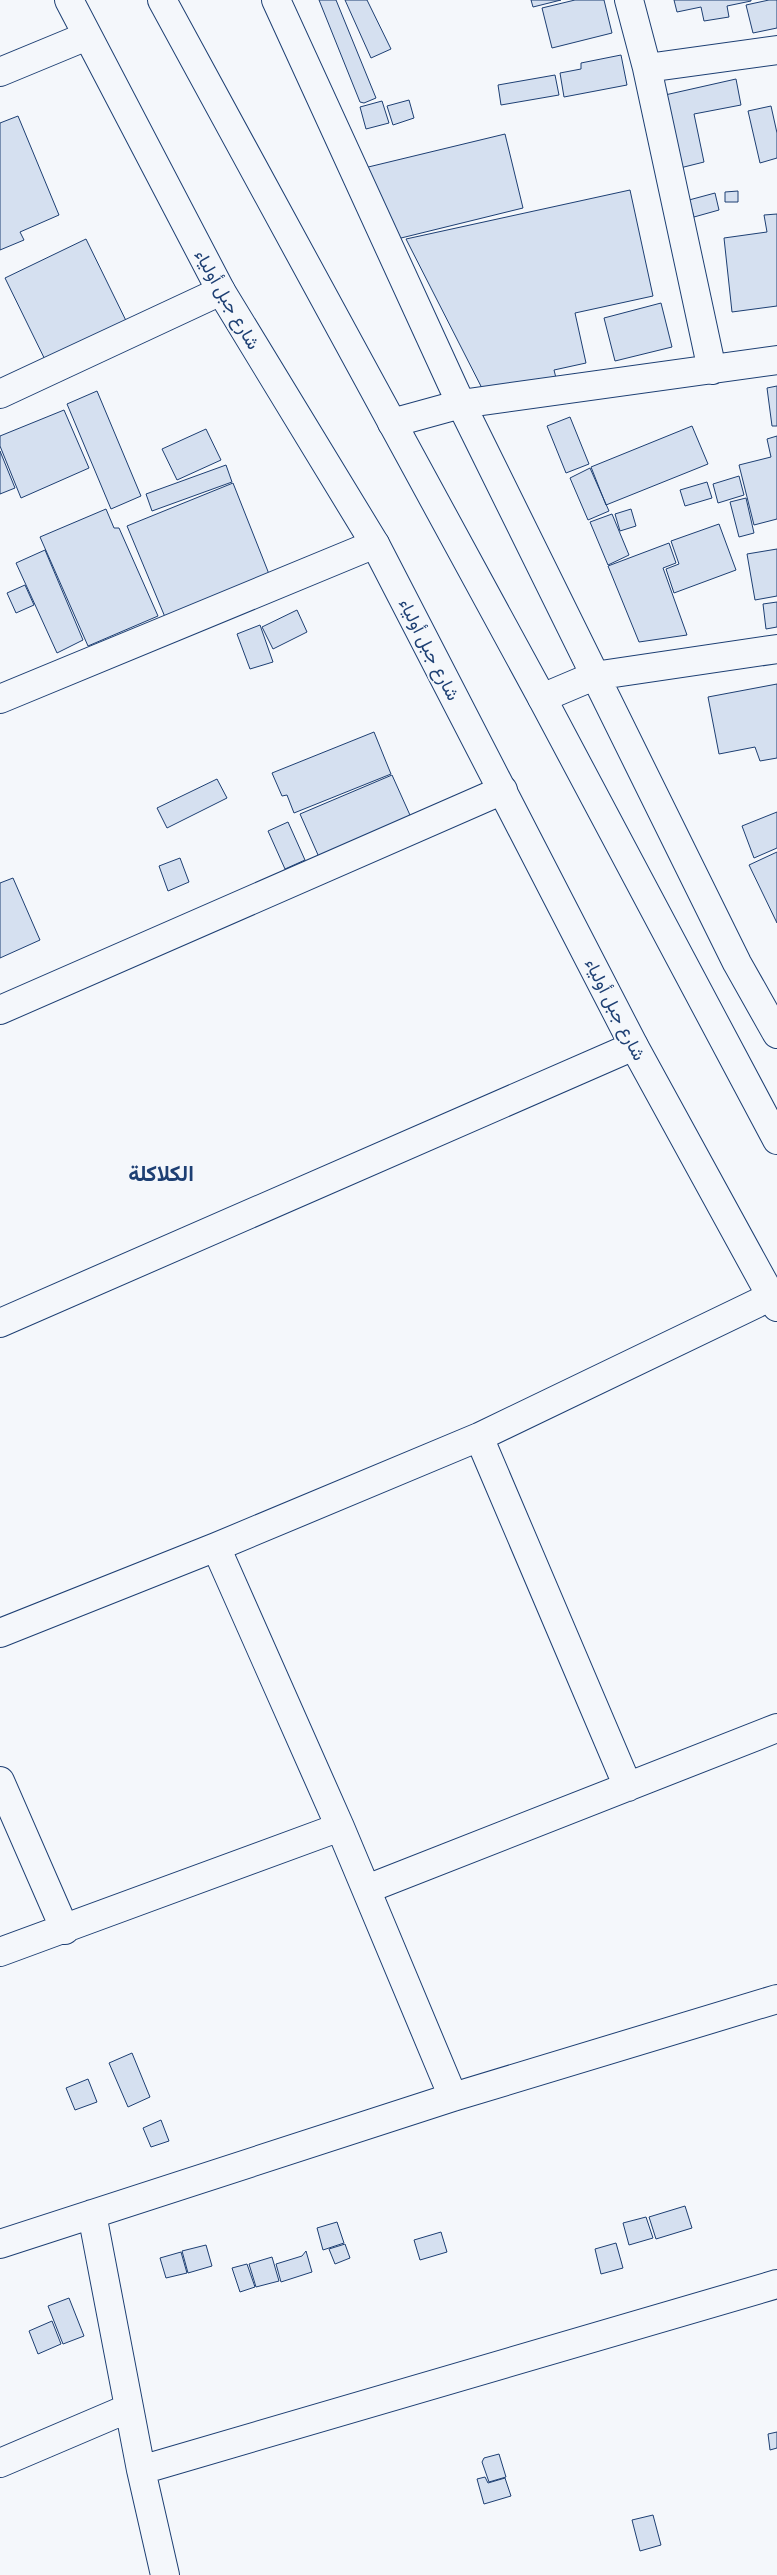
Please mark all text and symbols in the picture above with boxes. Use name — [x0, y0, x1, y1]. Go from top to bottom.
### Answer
street label: شارع جبل أولياء — [189, 245, 265, 354]
street label: شارع جبل أولياء — [393, 594, 465, 705]
street label: شارع جبل أولياء — [579, 954, 651, 1065]
district label: الكلاكلة — [128, 1159, 194, 1186]

